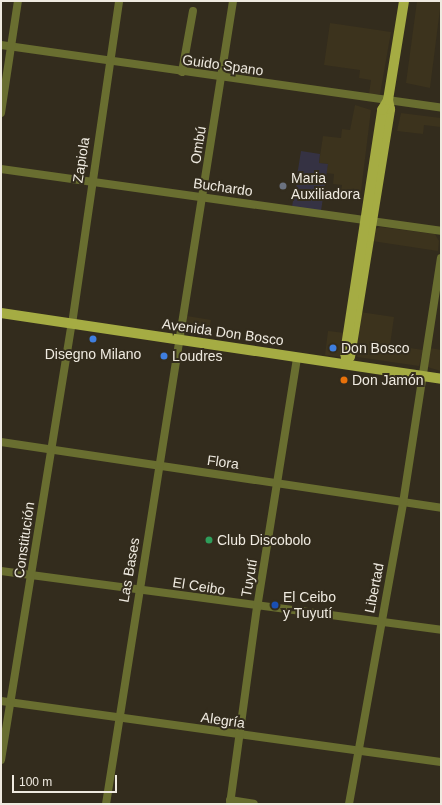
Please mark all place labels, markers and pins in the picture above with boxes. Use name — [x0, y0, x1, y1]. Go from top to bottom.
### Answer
place label: Maria Auxiliadora — [291, 170, 360, 202]
marker: Maria Auxiliadora — [278, 181, 288, 191]
marker: Disegno Milano — [88, 334, 98, 344]
place label: Don Bosco — [341, 340, 409, 356]
marker: Don Bosco — [328, 343, 338, 353]
place label: Disegno Milano — [45, 346, 141, 362]
place label: Loudres — [172, 348, 223, 364]
marker: Loudres — [159, 351, 169, 361]
place label: Don Jamón — [352, 372, 424, 388]
marker: Don Jamón — [339, 375, 349, 385]
place label: Club Discobolo — [217, 532, 311, 548]
marker: Club Discobolo — [204, 535, 214, 545]
place label: El Ceibo y Tuyutí — [283, 589, 336, 622]
marker: El Ceibo y Tuyutí — [270, 600, 280, 610]

